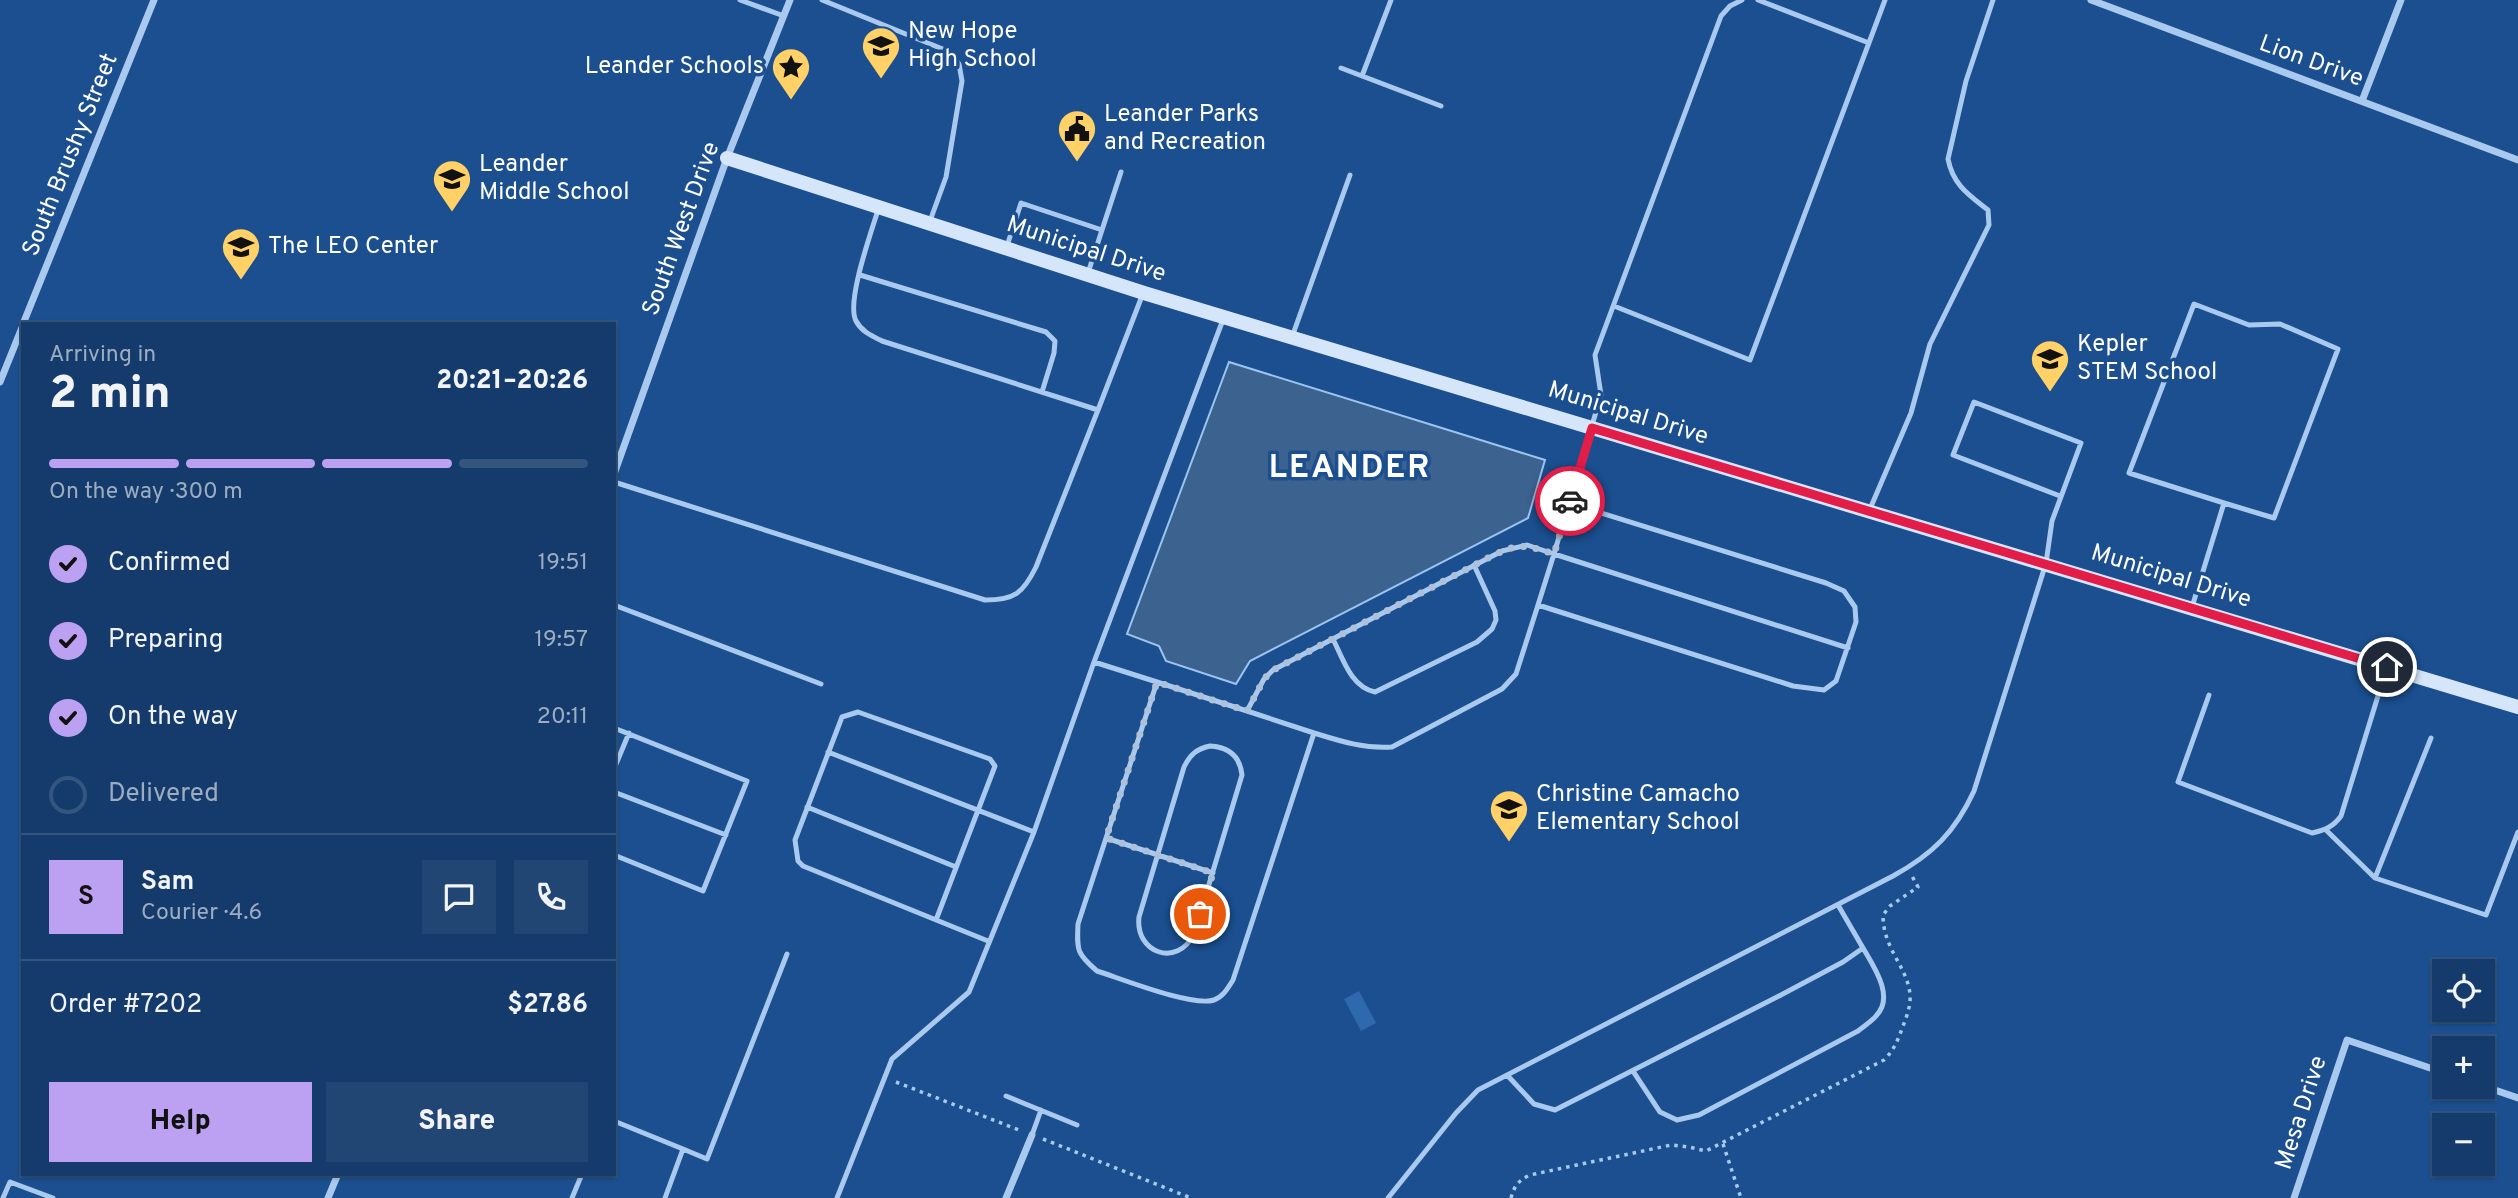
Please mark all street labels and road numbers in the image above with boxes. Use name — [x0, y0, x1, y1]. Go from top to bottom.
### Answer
street label: Lion Drive — [2255, 29, 2367, 95]
street label: South Brushy Street — [17, 49, 125, 261]
street label: South West Drive — [637, 138, 727, 320]
street label: Municipal Drive — [1002, 210, 1170, 290]
street label: Municipal Drive — [1544, 375, 1712, 453]
street label: Municipal Drive — [2087, 538, 2255, 616]
street label: Mesa Drive — [2269, 1052, 2335, 1174]

